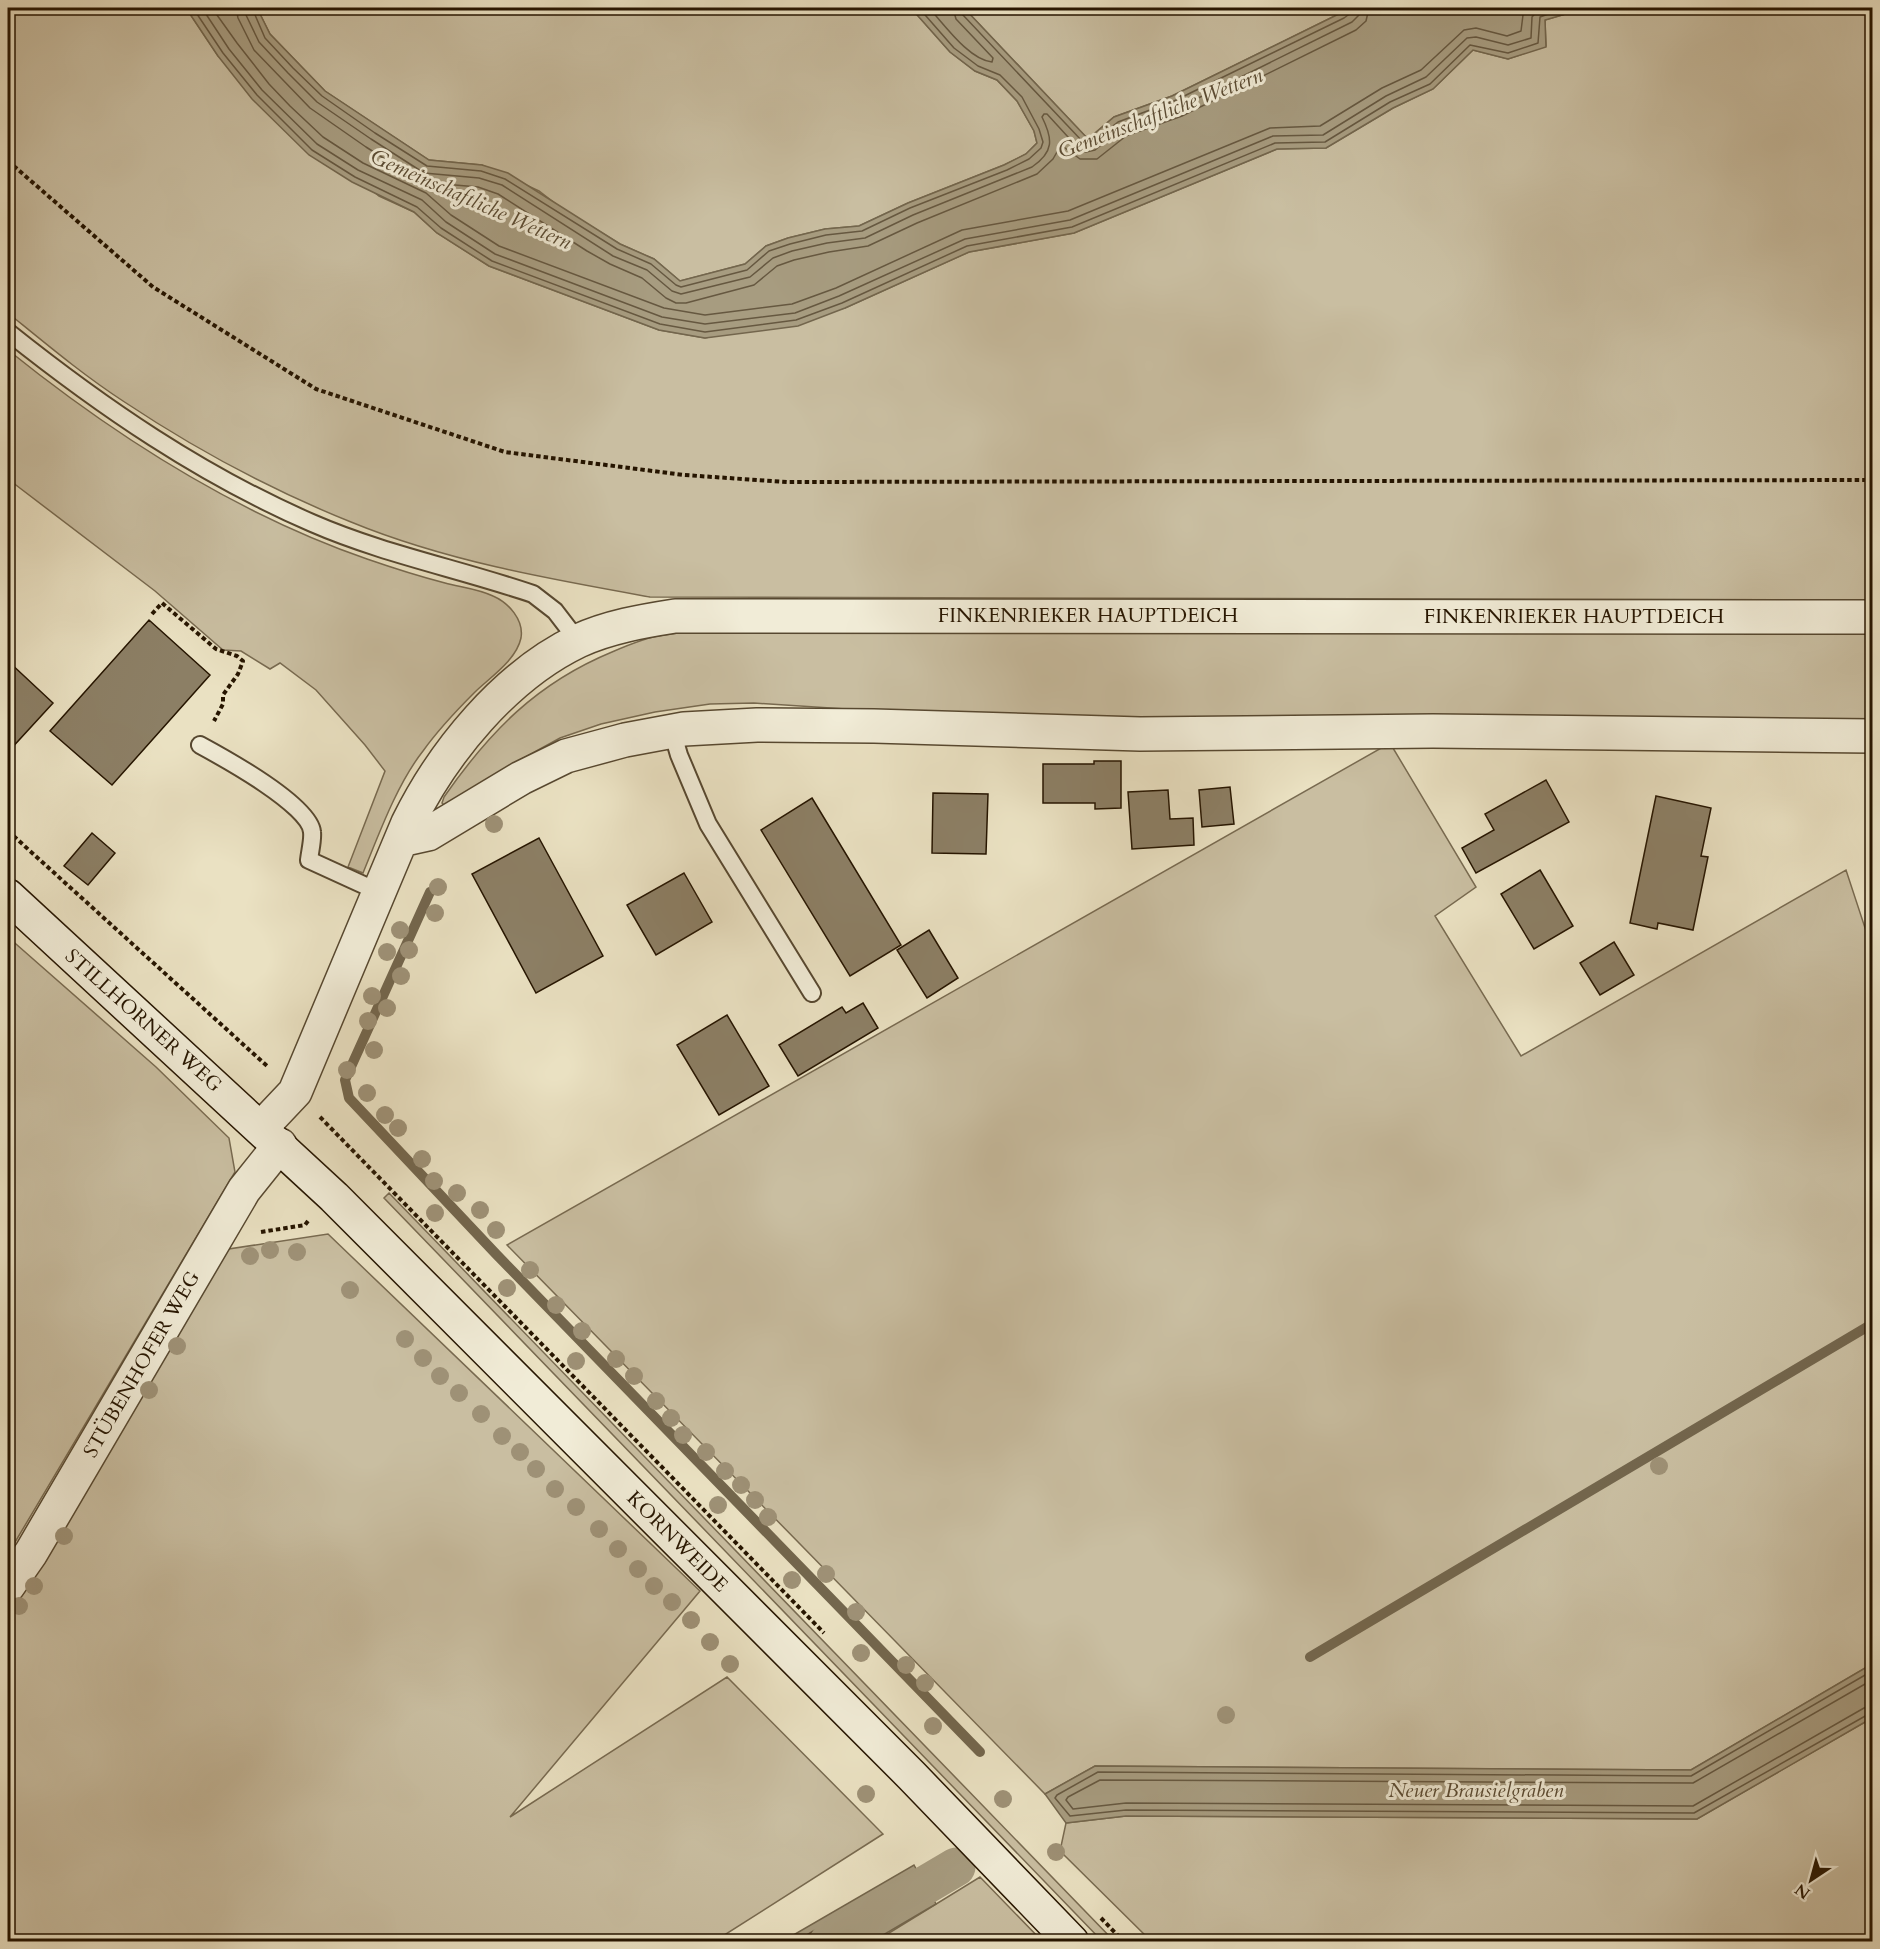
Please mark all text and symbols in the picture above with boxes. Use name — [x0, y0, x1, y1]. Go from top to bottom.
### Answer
water label: Gemeinschaftliche Wettern — [1054, 61, 1267, 166]
water label: Gemeinschaftliche Wettern — [366, 142, 577, 257]
street label: FINKENRIEKER HAUPTDEICH — [938, 602, 1238, 629]
street label: FINKENRIEKER HAUPTDEICH — [1424, 603, 1724, 630]
street label: STILLHORNER WEG — [59, 943, 228, 1098]
street label: STÜBENHOFER WEG — [77, 1266, 206, 1462]
street label: KORNWEIDE — [621, 1485, 734, 1598]
water label: Neuer Brausielgraben — [1389, 1776, 1564, 1805]
north arrow — [1781, 1850, 1841, 1910]
text: N — [1791, 1878, 1815, 1904]

